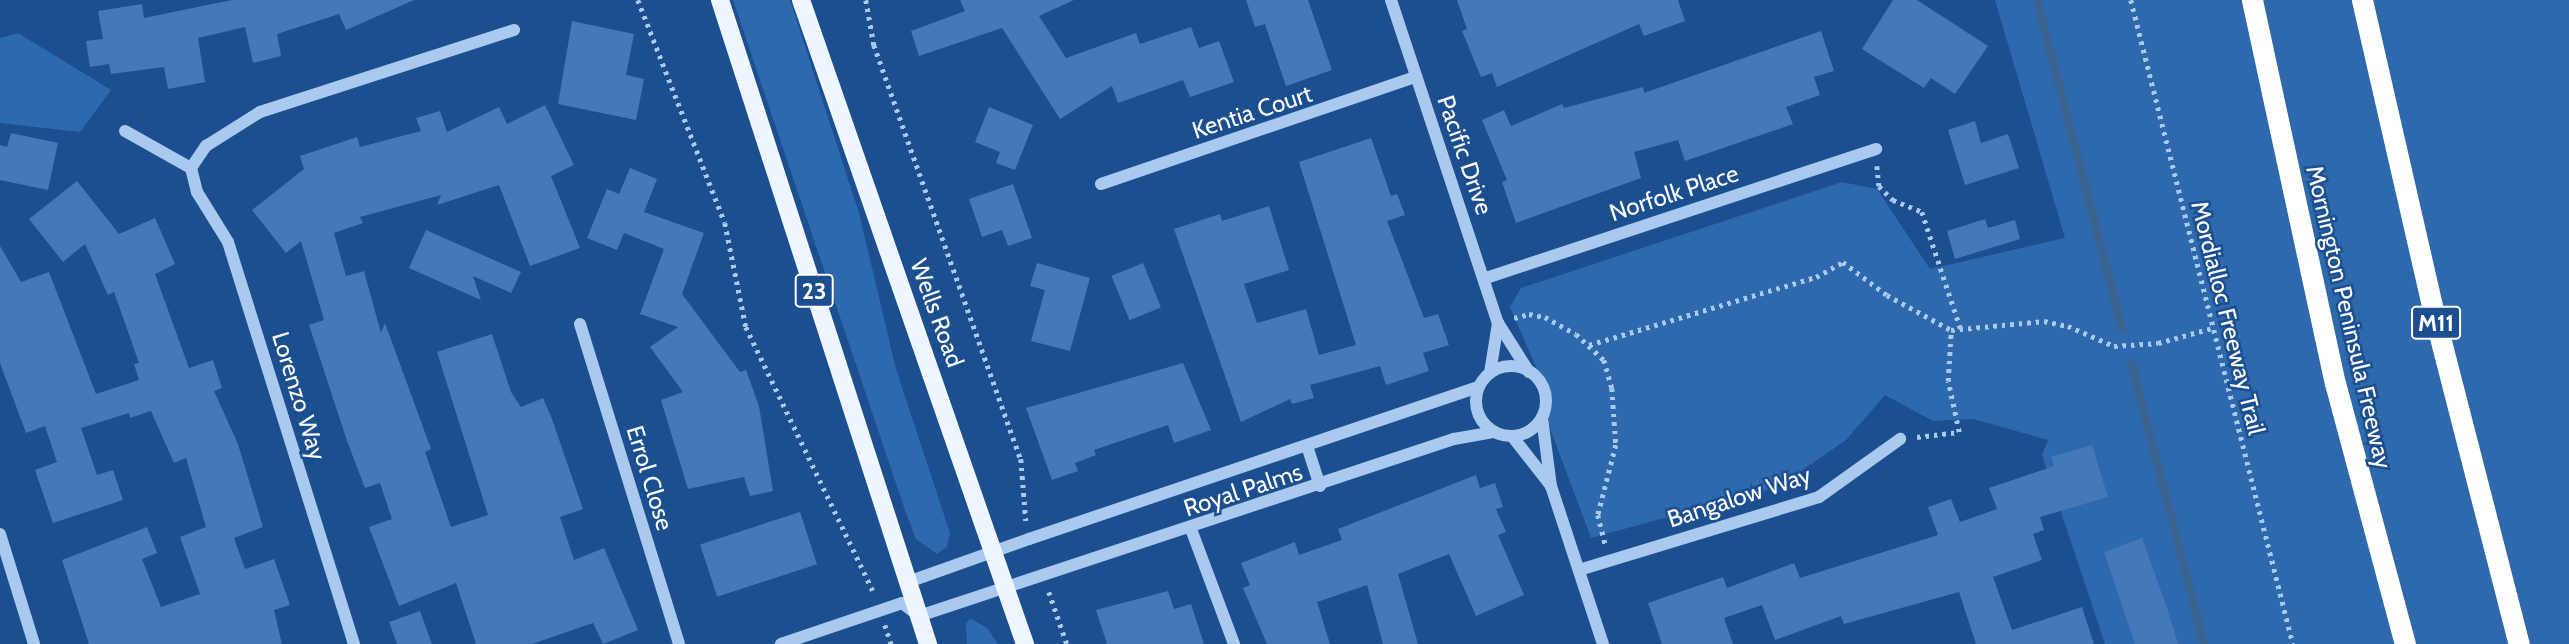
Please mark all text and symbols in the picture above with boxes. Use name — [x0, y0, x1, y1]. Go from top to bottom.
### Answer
street label: Kentia Court — [1188, 79, 1316, 145]
street label: Pacific Drive — [1431, 92, 1499, 218]
street label: Norfolk Place — [1606, 159, 1742, 227]
street label: Mornington Peninsula Freeway — [2300, 163, 2398, 471]
street label: Mordialloc Freeway Trail — [2185, 198, 2271, 438]
street label: Wells Road — [904, 255, 970, 371]
road number: 23 — [793, 272, 835, 310]
road number: M11 — [2410, 304, 2462, 342]
street label: Lorenzo Way — [266, 328, 332, 464]
street label: Errol Close — [620, 422, 680, 534]
street label: Royal Palms — [1180, 457, 1306, 523]
street label: Bangalow Way — [1664, 460, 1814, 534]

